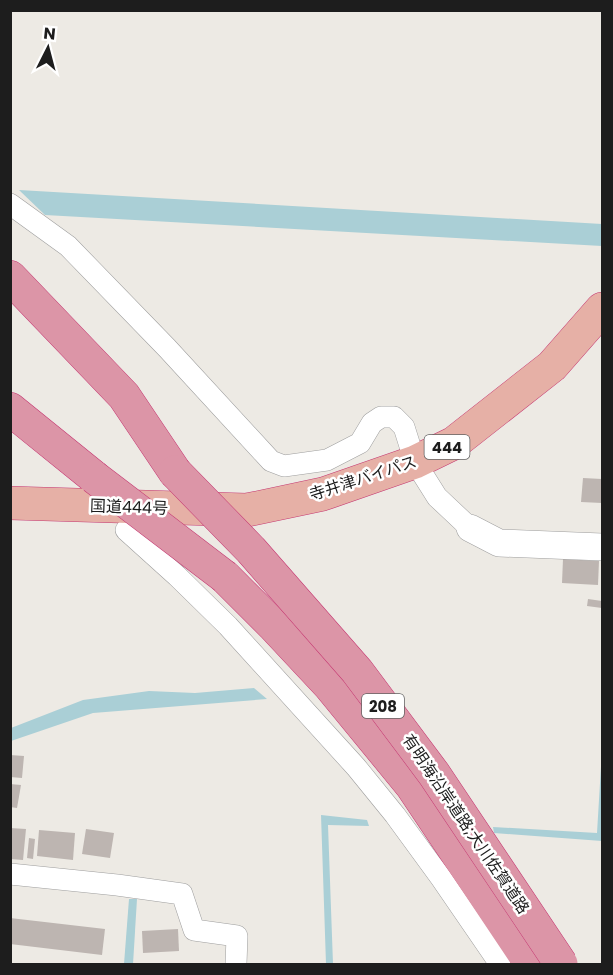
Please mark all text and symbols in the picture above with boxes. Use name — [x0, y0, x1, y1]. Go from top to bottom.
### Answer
north arrow — [18, 18, 78, 78]
text: N — [42, 22, 57, 46]
road number: 444 — [424, 435, 470, 459]
street label: 寺井津バイパス — [306, 450, 420, 506]
street label: 国道444号 — [90, 494, 168, 520]
road number: 208 — [362, 694, 404, 718]
street label: 有明海沿岸道路;大川佐賀道路 — [397, 730, 535, 918]

